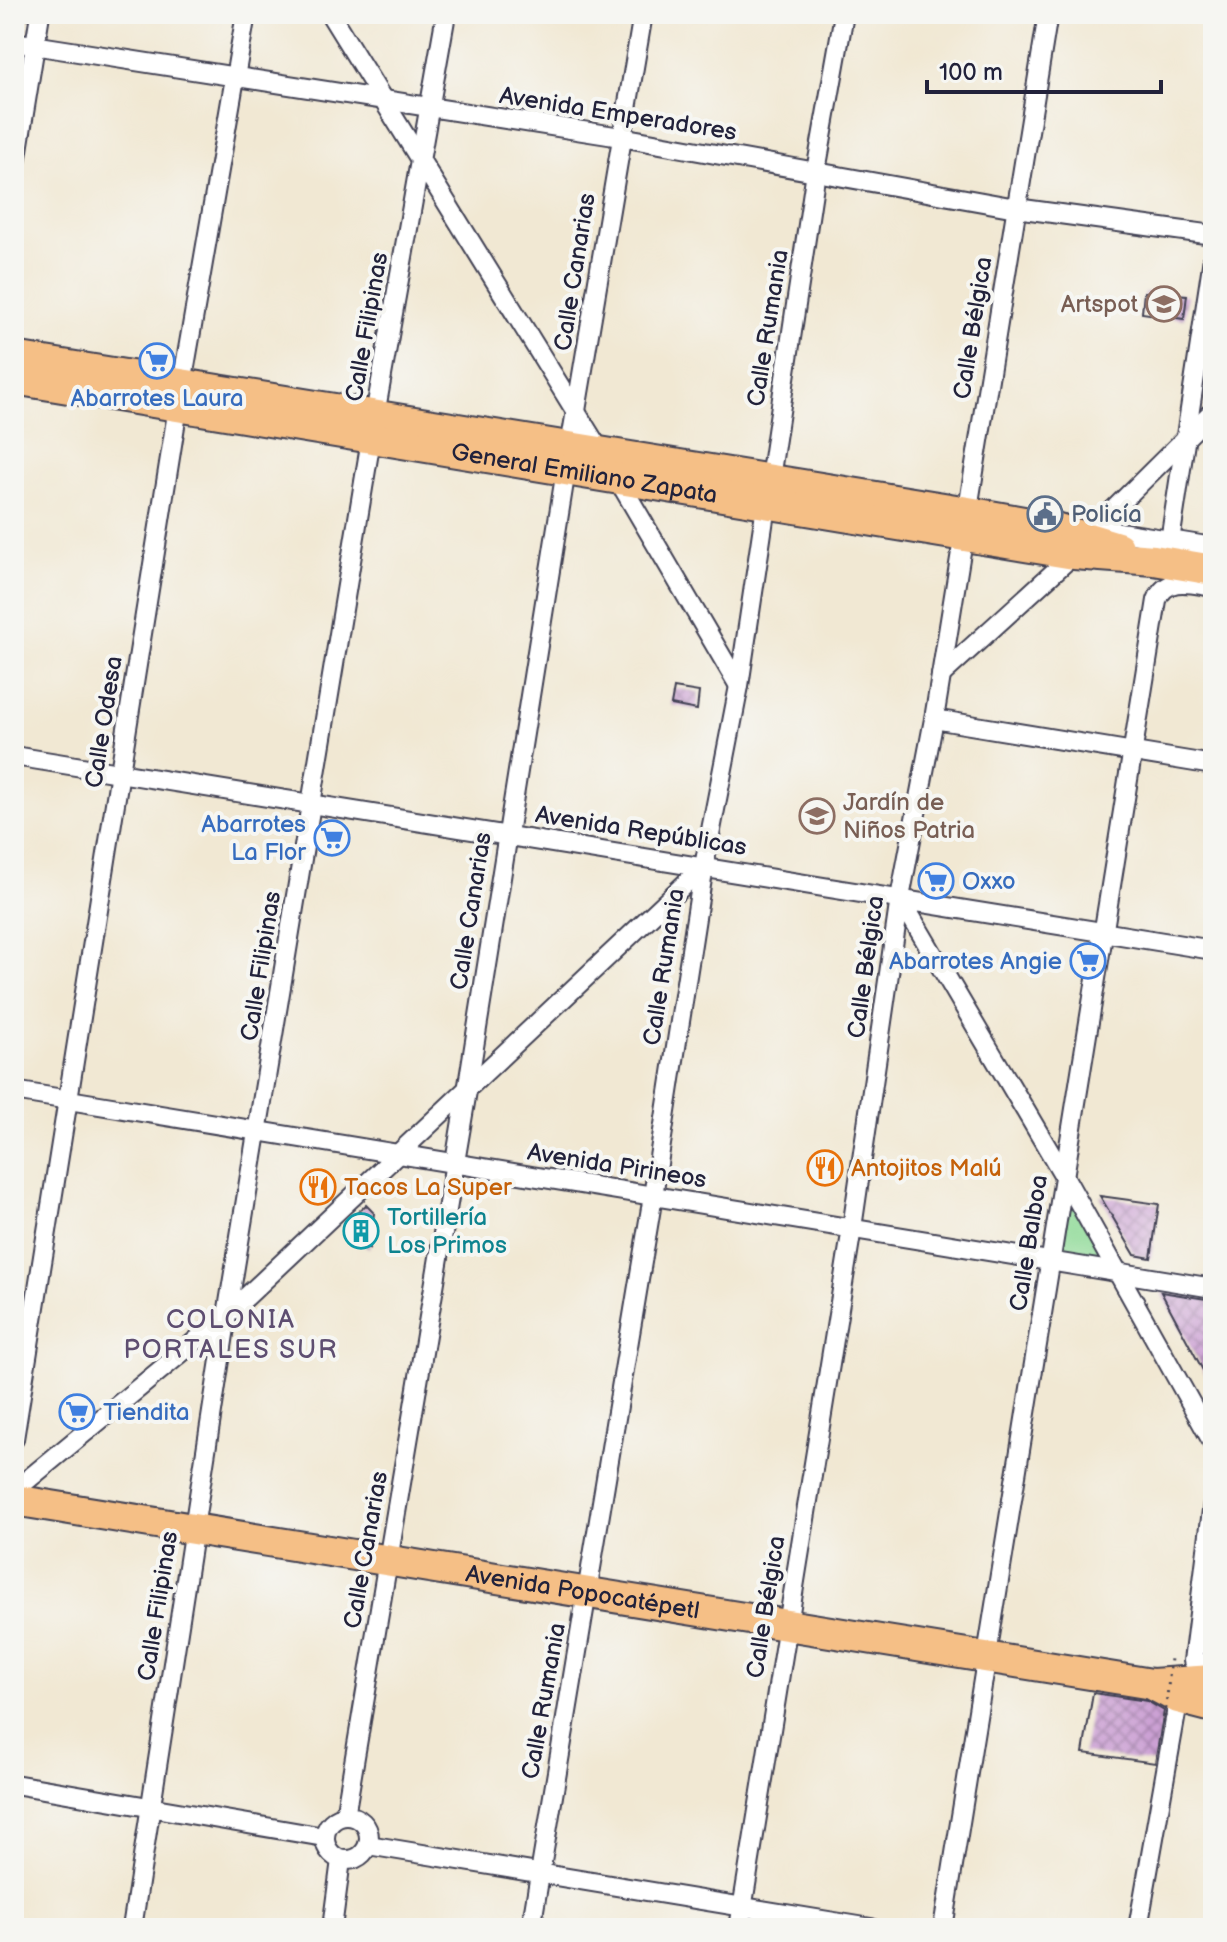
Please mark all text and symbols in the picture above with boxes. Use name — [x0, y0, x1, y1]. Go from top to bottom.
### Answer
scale bar — [927, 44, 1161, 94]
text: 100 m — [939, 58, 1003, 87]
street label: Avenida Emperadores — [497, 81, 739, 147]
street label: Calle Canarias — [548, 191, 602, 353]
street label: Calle Rumania — [741, 247, 795, 409]
street label: Calle Filipinas — [340, 250, 394, 404]
street label: Calle Bélgica — [947, 255, 999, 401]
school or university icon: Artspot — [1145, 285, 1183, 323]
place label: Artspot — [1061, 290, 1139, 319]
supermarket icon: Abarrotes Laura — [138, 342, 176, 380]
place label: Abarrotes Laura — [71, 384, 244, 413]
street label: General Emiliano Zapata — [449, 437, 719, 509]
public building icon: Policía — [1026, 495, 1064, 533]
place label: Policía — [1071, 500, 1142, 529]
street label: Calle Odesa — [79, 654, 129, 790]
place label: Jardín de Niños Patria — [843, 788, 975, 845]
school or university icon: Jardín de Niños Patria — [798, 797, 836, 835]
street label: Avenida Repúblicas — [533, 800, 749, 862]
place label: Abarrotes La Flor — [201, 810, 306, 867]
supermarket icon: Abarrotes La Flor — [313, 819, 351, 857]
street label: Calle Canarias — [444, 830, 498, 992]
supermarket icon: Oxxo — [917, 862, 955, 900]
place label: Oxxo — [962, 867, 1016, 896]
street label: Calle Rumania — [637, 886, 691, 1048]
street label: Calle Filipinas — [235, 889, 287, 1043]
street label: Calle Bélgica — [842, 894, 890, 1040]
supermarket icon: Abarrotes Angie — [1069, 942, 1107, 980]
place label: Abarrotes Angie — [889, 947, 1062, 976]
street label: Avenida Pirineos — [525, 1138, 709, 1194]
restaurant icon: Antojitos Malú — [806, 1149, 844, 1187]
place label: Antojitos Malú — [851, 1154, 1002, 1183]
restaurant icon: Tacos La Super — [299, 1168, 337, 1206]
place label: Tacos La Super — [344, 1173, 512, 1202]
street label: Calle Balboa — [1004, 1173, 1054, 1313]
place label: Tortillería Los Primos — [387, 1203, 507, 1260]
building icon: Tortillería Los Primos — [342, 1212, 380, 1250]
district label: COLONIA PORTALES SUR — [123, 1305, 339, 1366]
supermarket icon: Tiendita — [58, 1393, 96, 1431]
place label: Tiendita — [103, 1398, 189, 1427]
street label: Calle Canarias — [338, 1469, 394, 1631]
street label: Calle Filipinas — [132, 1529, 184, 1683]
street label: Calle Bélgica — [740, 1534, 792, 1680]
street label: Avenida Popocatépetl — [464, 1559, 702, 1625]
street label: Calle Rumania — [516, 1620, 572, 1782]

